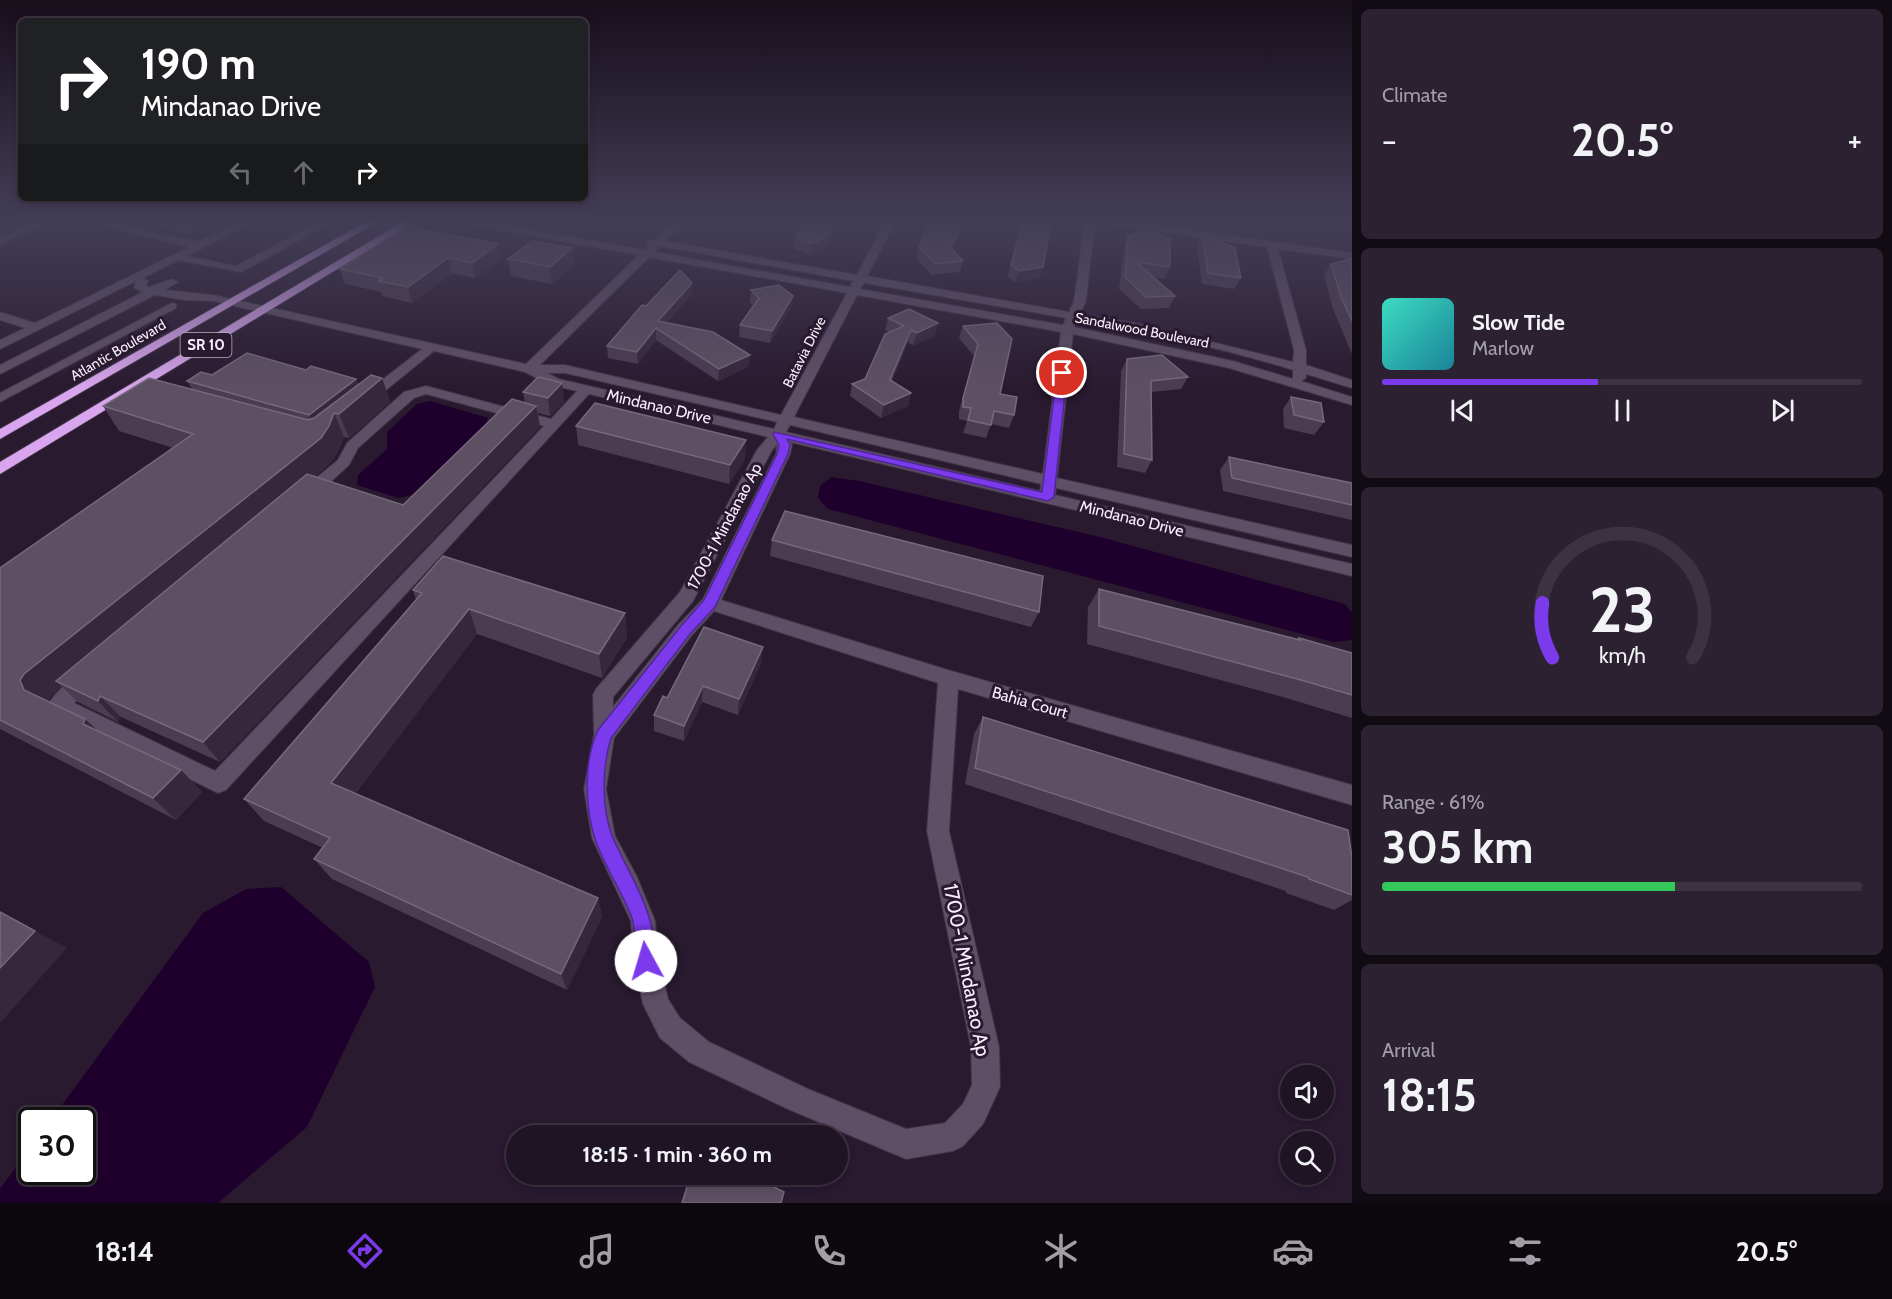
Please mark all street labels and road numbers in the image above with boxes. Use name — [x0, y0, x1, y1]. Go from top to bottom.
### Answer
street label: Sandalwood Boulevard — [1073, 308, 1211, 352]
street label: Batavia Drive — [778, 313, 830, 391]
street label: Atlantic Boulevard — [67, 315, 169, 385]
road number: SR 10 — [180, 333, 232, 357]
street label: Mindanao Drive — [605, 385, 713, 428]
street label: 1700-1 Mindanao Ap — [683, 460, 766, 593]
street label: Mindanao Drive — [1078, 496, 1186, 541]
street label: Bahia Court — [990, 683, 1070, 723]
street label: 1700-1 Mindanao Ap — [938, 882, 996, 1058]

